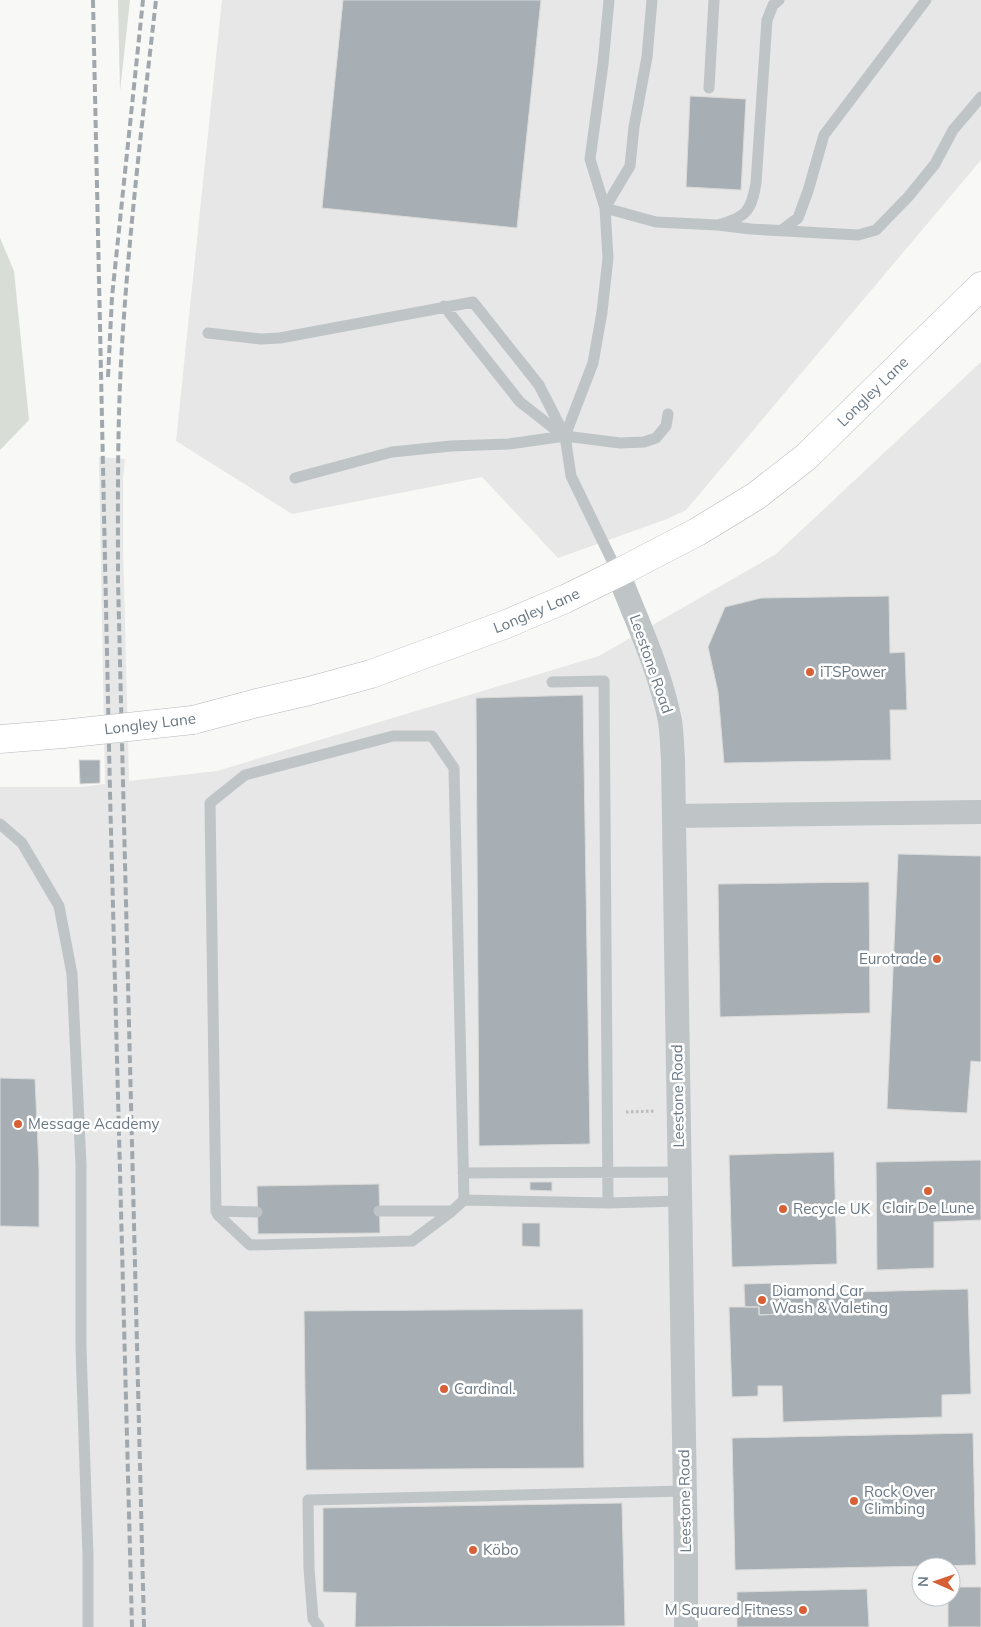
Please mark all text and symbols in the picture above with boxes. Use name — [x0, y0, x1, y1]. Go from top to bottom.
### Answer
street label: Longley Lane — [833, 352, 912, 430]
street label: Longley Lane — [490, 583, 583, 637]
street label: Leestone Road — [626, 612, 677, 716]
place label: iTSPower — [820, 662, 887, 681]
marker: iTSPower — [804, 666, 816, 678]
street label: Longley Lane — [103, 708, 197, 739]
place label: Eurotrade — [859, 949, 927, 968]
marker: Eurotrade — [931, 953, 943, 965]
street label: Leestone Road — [667, 1044, 688, 1148]
place label: Message Academy — [28, 1114, 160, 1133]
marker: Message Academy — [12, 1118, 24, 1130]
marker: Clair De Lune — [922, 1185, 934, 1197]
place label: Clair De Lune — [882, 1198, 974, 1217]
place label: Recycle UK — [793, 1199, 871, 1218]
marker: Recycle UK — [777, 1203, 789, 1215]
place label: Diamond Car Wash & Valeting — [772, 1281, 888, 1317]
marker: Diamond Car Wash & Valeting — [756, 1294, 768, 1306]
place label: Cardinal. — [454, 1379, 516, 1398]
marker: Cardinal. — [438, 1383, 450, 1395]
street label: Leestone Road — [674, 1449, 695, 1553]
place label: Rock Over Climbing — [864, 1482, 935, 1518]
marker: Rock Over Climbing — [848, 1495, 860, 1507]
place label: Köbo — [483, 1540, 518, 1559]
marker: Köbo — [467, 1544, 479, 1556]
north arrow — [911, 1557, 961, 1607]
text: N — [914, 1576, 932, 1587]
place label: M Squared Fitness — [665, 1600, 793, 1619]
marker: M Squared Fitness — [797, 1604, 809, 1616]

